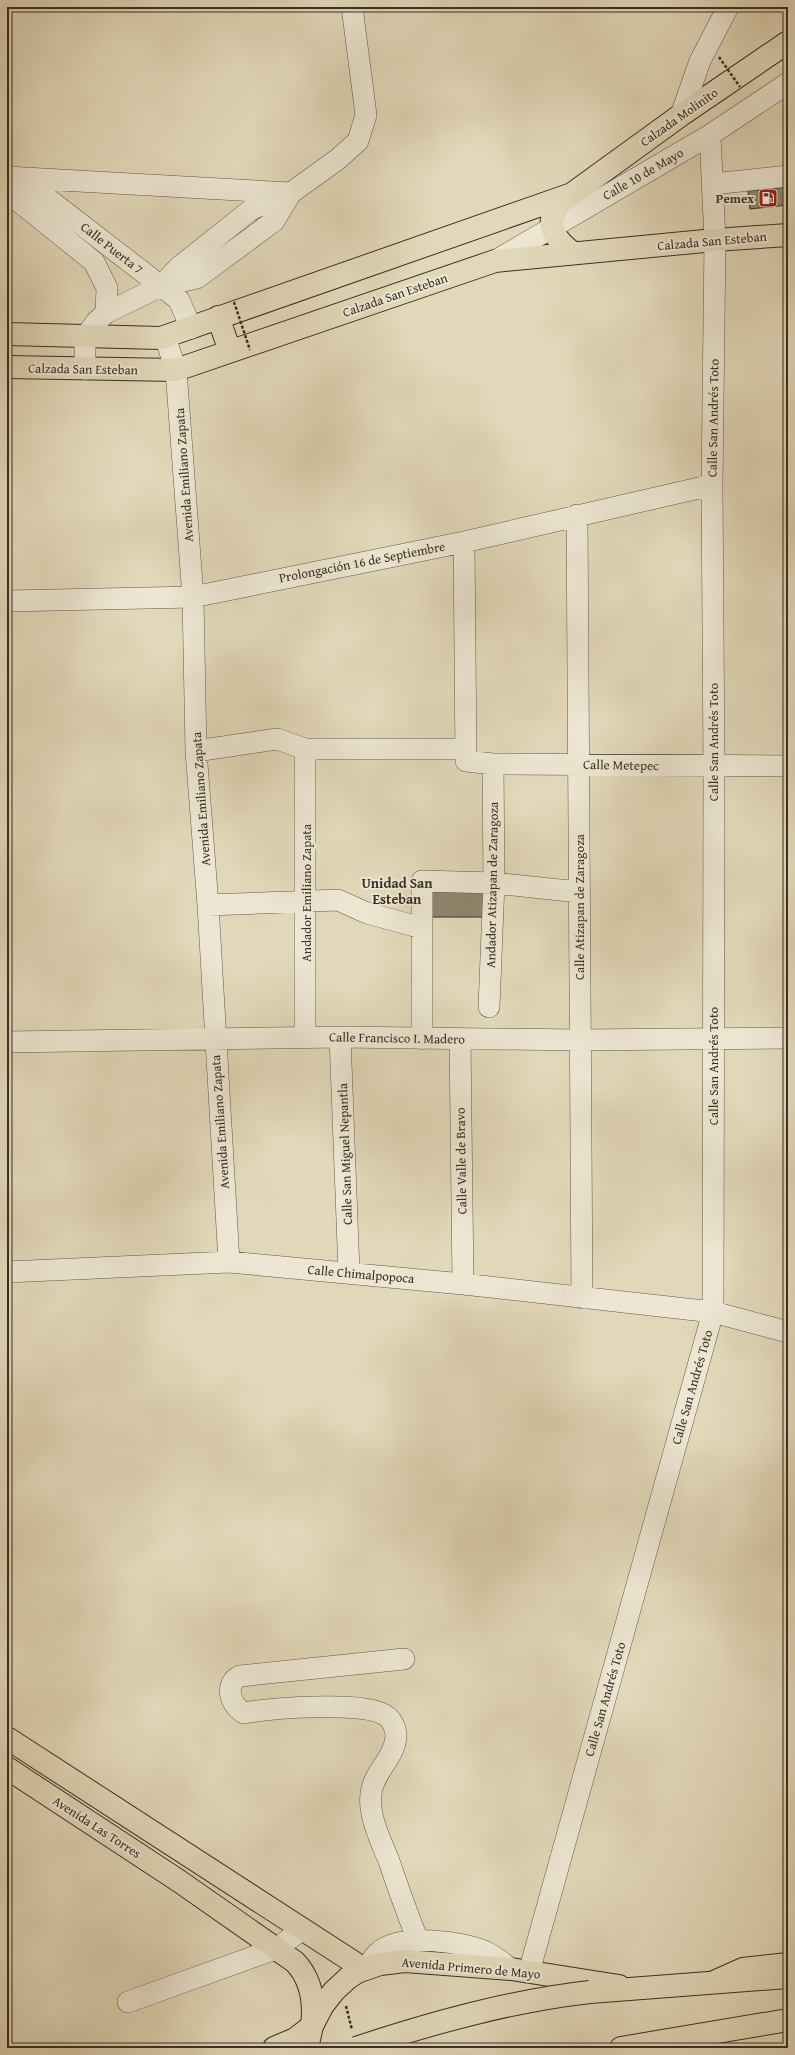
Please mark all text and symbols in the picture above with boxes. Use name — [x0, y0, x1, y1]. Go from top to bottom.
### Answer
street label: Calzada Molinito — [636, 83, 722, 151]
street label: Calle 10 de Mayo — [599, 143, 687, 205]
fuel station icon: Pemex — [757, 187, 779, 209]
place label: Pemex — [716, 189, 754, 208]
street label: Calle Puerta 7 — [77, 217, 147, 279]
street label: Calzada San Esteban — [656, 227, 768, 255]
street label: Calzada San Esteban — [340, 268, 451, 322]
street label: Calle San Andrés Toto — [702, 358, 724, 477]
street label: Calzada San Esteban — [28, 359, 139, 379]
street label: Avenida Emiliano Zapata — [170, 406, 198, 543]
street label: Prolongación 16 de Septiembre — [277, 537, 447, 587]
street label: Calle San Andrés Toto — [704, 682, 723, 801]
street label: Avenida Emiliano Zapata — [187, 730, 215, 867]
street label: Calle Metepec — [583, 755, 659, 775]
street label: Andador Atizapan de Zaragoza — [481, 801, 503, 968]
street label: Andador Emiliano Zapata — [297, 823, 316, 962]
street label: Calle Atizapan de Zaragoza — [570, 833, 589, 980]
district label: Unidad San Esteban — [361, 873, 433, 909]
street label: Calle San Andrés Toto — [704, 1006, 723, 1125]
street label: Calle Francisco I. Madero — [329, 1027, 466, 1049]
street label: Avenida Emiliano Zapata — [206, 1053, 234, 1190]
street label: Calle San Miguel Nepantla — [333, 1082, 357, 1225]
street label: Calle Valle de Bravo — [451, 1107, 471, 1215]
street label: Calle Chimalpopoca — [307, 1260, 416, 1288]
street label: Calle San Andrés Toto — [667, 1327, 718, 1447]
street label: Calle San Andrés Toto — [580, 1639, 631, 1759]
street label: Avenida Las Torres — [49, 1791, 145, 1863]
street label: Avenida Primero de Mayo — [401, 1952, 542, 1984]

